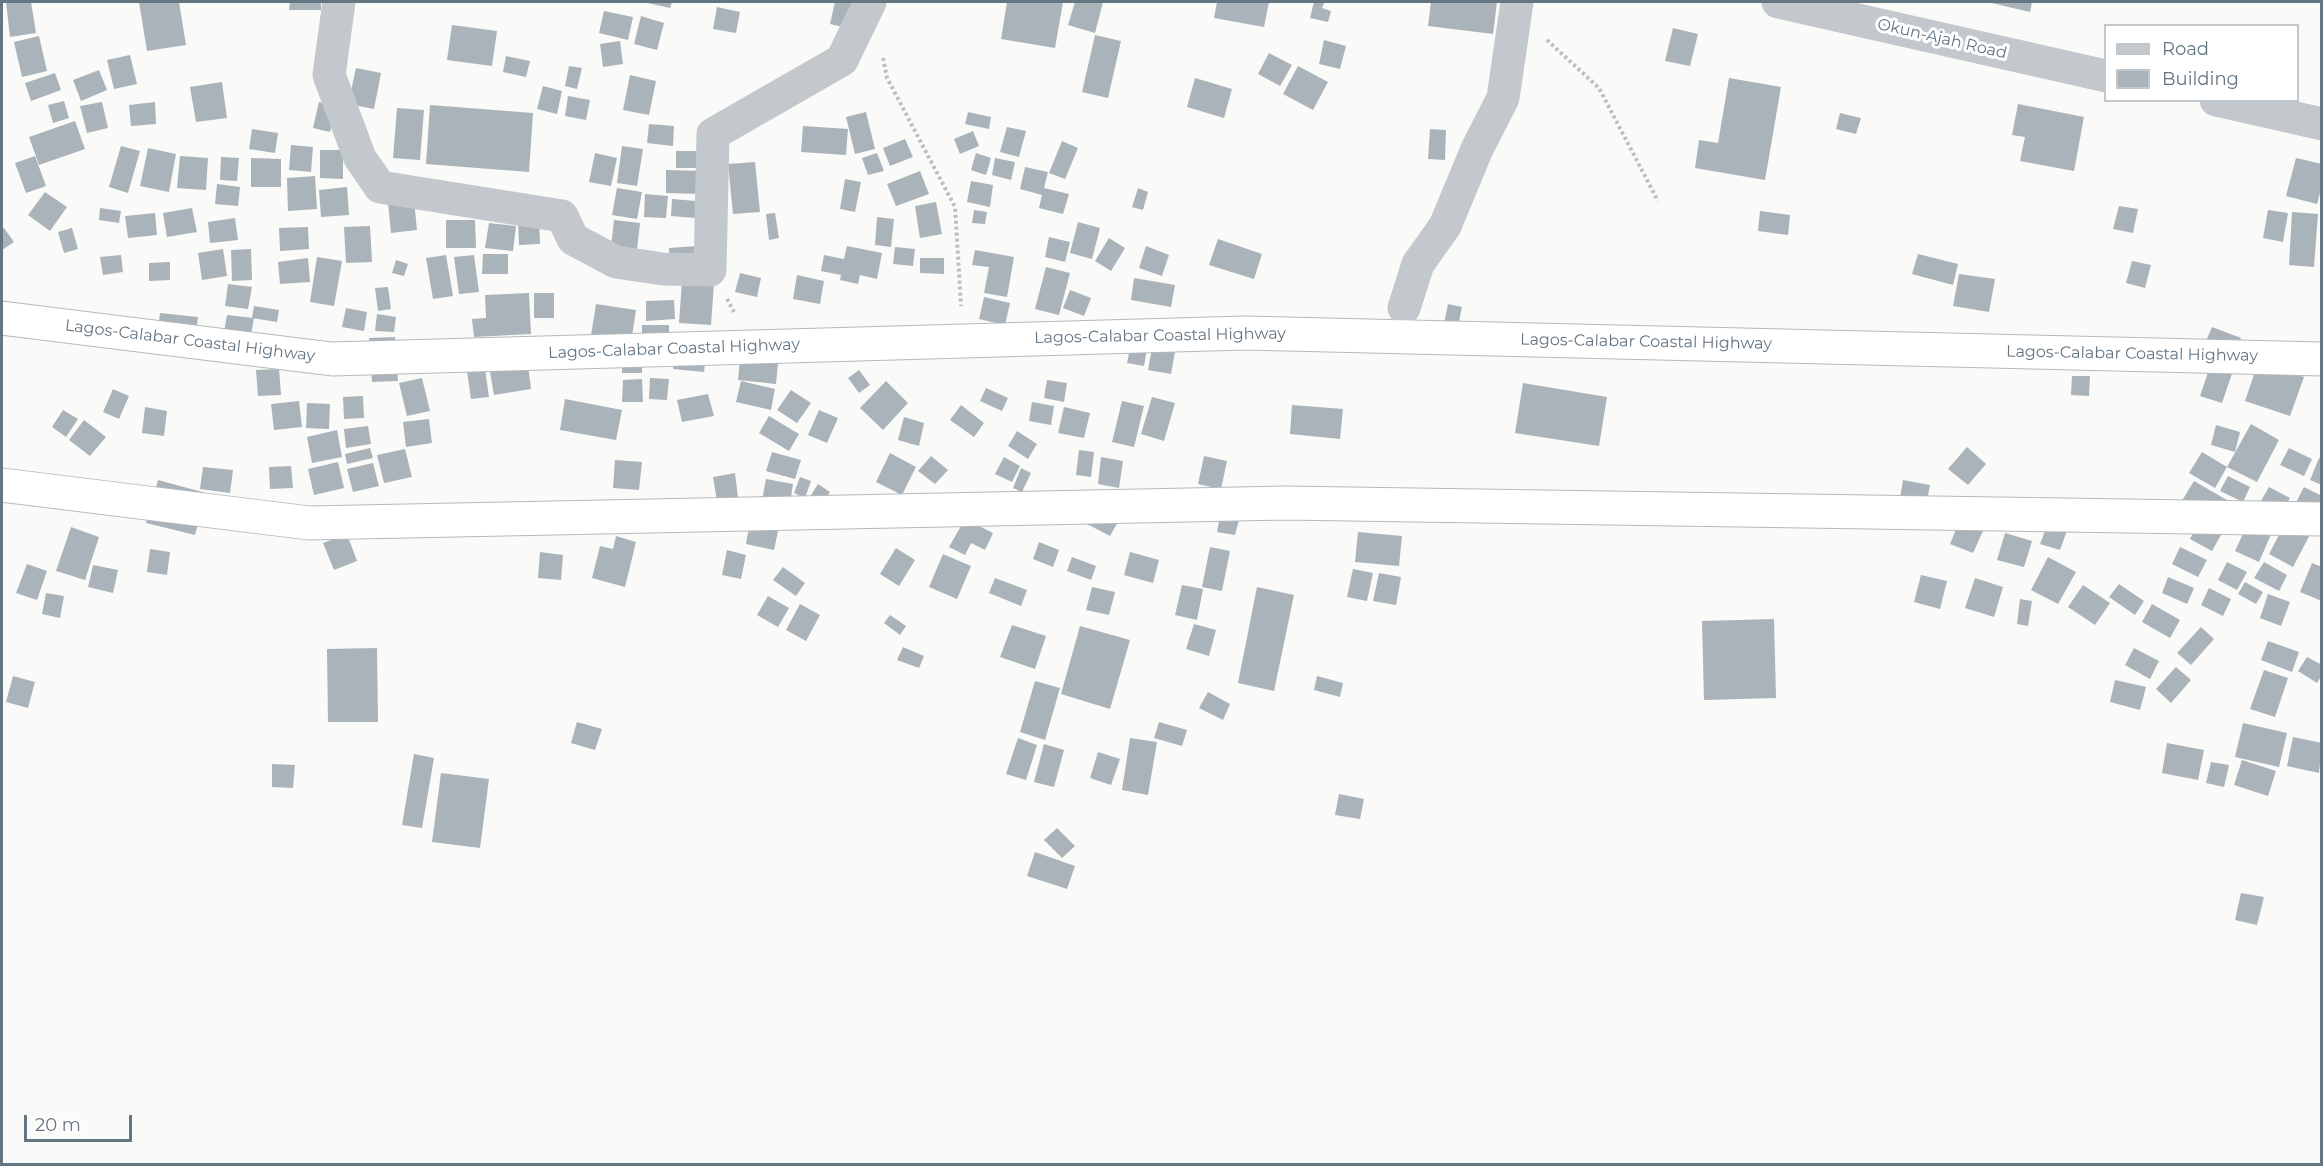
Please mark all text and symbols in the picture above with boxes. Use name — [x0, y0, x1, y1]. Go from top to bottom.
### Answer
street label: Okun-Ajah Road — [1875, 15, 2009, 63]
legend — [2104, 24, 2299, 102]
text: Road — [2162, 38, 2209, 60]
text: Building — [2162, 68, 2239, 90]
street label: Lagos-Calabar Coastal Highway — [64, 316, 316, 366]
street label: Lagos-Calabar Coastal Highway — [1034, 324, 1286, 348]
street label: Lagos-Calabar Coastal Highway — [1520, 330, 1772, 354]
street label: Lagos-Calabar Coastal Highway — [548, 335, 800, 363]
street label: Lagos-Calabar Coastal Highway — [2006, 342, 2258, 366]
scale bar — [27, 1103, 135, 1141]
text: 20 m — [35, 1114, 81, 1136]

